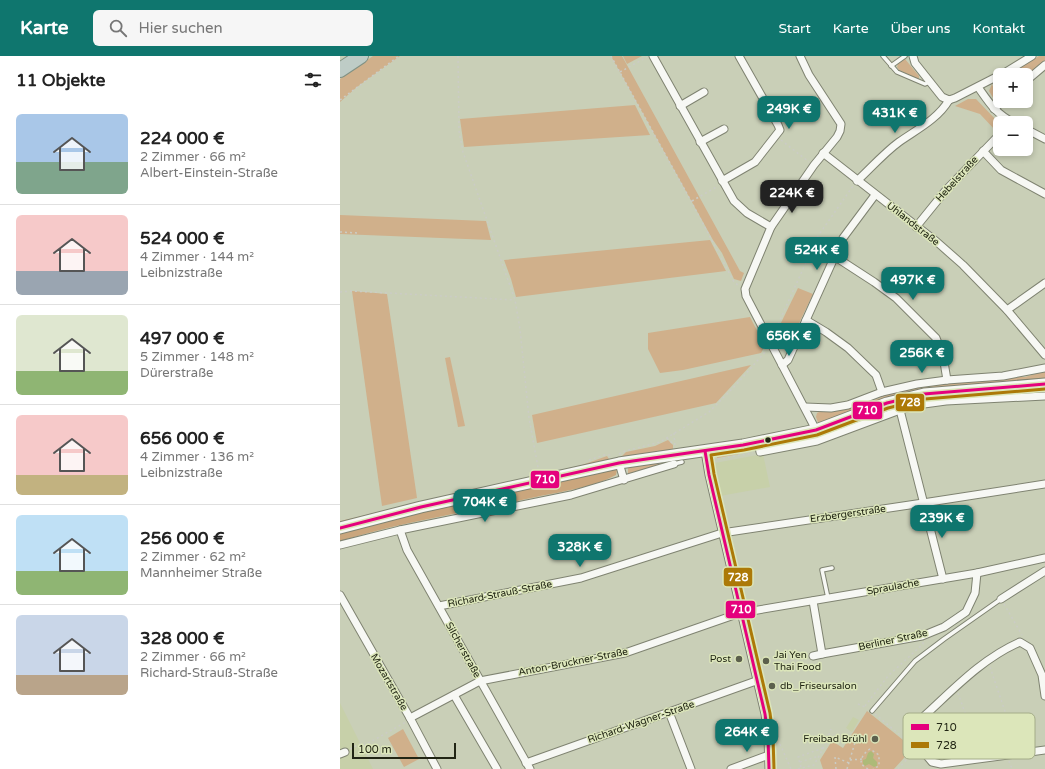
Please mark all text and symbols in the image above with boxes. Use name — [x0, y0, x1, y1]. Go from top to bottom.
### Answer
search box — [93, 10, 373, 46]
text: Karte — [20, 17, 69, 39]
icon: search — [107, 17, 129, 39]
text: Hier suchen — [139, 19, 223, 37]
text: Start — [779, 20, 811, 37]
text: Karte — [833, 20, 869, 37]
text: Über uns — [891, 20, 951, 37]
text: Kontakt — [973, 20, 1025, 37]
map controls — [993, 68, 1033, 156]
button: + — [993, 68, 1033, 108]
icon: filters — [302, 69, 324, 91]
text: 11 Objekte — [16, 70, 105, 91]
pin: 249K € — [756, 96, 822, 130]
pin: 431K € — [862, 100, 928, 134]
text: 249K € — [766, 101, 812, 117]
text: 431K € — [872, 105, 918, 121]
button: − — [993, 116, 1033, 156]
text: 224 000 € — [140, 128, 225, 149]
icon: home — [48, 130, 96, 178]
text: 2 Zimmer · 66 m² — [140, 149, 246, 165]
street label: Hebelstraße — [933, 153, 981, 204]
text: Albert-Einstein-Straße — [140, 165, 278, 181]
pin: 224K € — [759, 180, 825, 214]
text: 224K € — [769, 185, 815, 201]
street label: Uhlandstraße — [884, 200, 942, 249]
text: 524 000 € — [140, 228, 225, 249]
icon: home — [48, 231, 96, 279]
pin: 524K € — [784, 237, 850, 271]
text: 524K € — [794, 242, 840, 258]
text: 4 Zimmer · 144 m² — [140, 249, 254, 265]
text: Leibnizstraße — [140, 265, 223, 281]
pin: 497K € — [880, 267, 946, 301]
text: 497K € — [890, 272, 936, 288]
pin: 656K € — [756, 323, 822, 357]
text: 497 000 € — [140, 328, 225, 349]
text: 656K € — [766, 328, 812, 344]
icon: home — [48, 331, 96, 379]
pin: 256K € — [889, 340, 955, 374]
text: 256K € — [899, 345, 945, 361]
text: 5 Zimmer · 148 m² — [140, 349, 254, 365]
text: Dürerstraße — [140, 365, 213, 381]
line badge: 728 — [895, 393, 925, 412]
text: 728 — [900, 396, 920, 409]
line badge: 710 — [852, 401, 883, 420]
text: 710 — [857, 404, 877, 417]
text: 656 000 € — [140, 428, 225, 449]
icon: home — [48, 431, 96, 479]
unlabelled marker — [763, 435, 773, 445]
text: 4 Zimmer · 136 m² — [140, 449, 254, 465]
text: Leibnizstraße — [140, 465, 223, 481]
line badge: 710 — [530, 470, 560, 489]
text: 710 — [535, 473, 555, 486]
pin: 704K € — [452, 489, 518, 523]
text: 704K € — [462, 494, 508, 510]
street label: Erzbergerstraße — [809, 503, 887, 525]
pin: 239K € — [909, 505, 975, 539]
text: 239K € — [919, 510, 965, 526]
text: 256 000 € — [140, 528, 225, 549]
icon: home — [48, 531, 96, 579]
pin: 328K € — [547, 534, 613, 568]
text: 328K € — [557, 539, 603, 555]
text: 2 Zimmer · 62 m² — [140, 549, 246, 565]
text: Mannheimer Straße — [140, 565, 262, 581]
line badge: 728 — [723, 567, 753, 587]
text: 728 — [728, 571, 748, 584]
street label: Spraulache — [866, 576, 921, 598]
street label: Richard-Strauß-Straße — [447, 578, 554, 610]
line badge: 710 — [725, 600, 756, 619]
text: 710 — [731, 603, 751, 616]
street label: Silcherstraße — [443, 620, 483, 680]
street label: Berliner Straße — [857, 627, 929, 653]
text: 328 000 € — [140, 628, 225, 649]
icon: home — [48, 631, 96, 679]
street label: Anton-Bruckner-Straße — [517, 645, 629, 679]
text: 2 Zimmer · 66 m² — [140, 649, 246, 665]
place label: Jai Yen Thai Food — [774, 649, 821, 673]
street label: Mozartstraße — [368, 651, 410, 713]
place label: Post — [710, 653, 731, 665]
marker: Post — [734, 654, 744, 664]
marker: Jai Yen Thai Food — [761, 656, 771, 666]
text: Richard-Strauß-Straße — [140, 665, 278, 681]
place label: db_Friseursalon — [780, 680, 857, 692]
marker: db_Friseursalon — [767, 681, 777, 691]
street label: Richard-Wagner-Straße — [586, 698, 696, 746]
legend — [903, 713, 1035, 759]
pin: 264K € — [714, 719, 780, 753]
text: 710 — [936, 721, 957, 734]
text: 264K € — [724, 724, 770, 740]
place label: Freibad Brühl — [803, 733, 867, 745]
marker: Freibad Brühl — [870, 734, 880, 744]
text: 728 — [936, 739, 957, 752]
scale bar — [352, 741, 456, 760]
text: 100 m — [358, 743, 392, 756]

